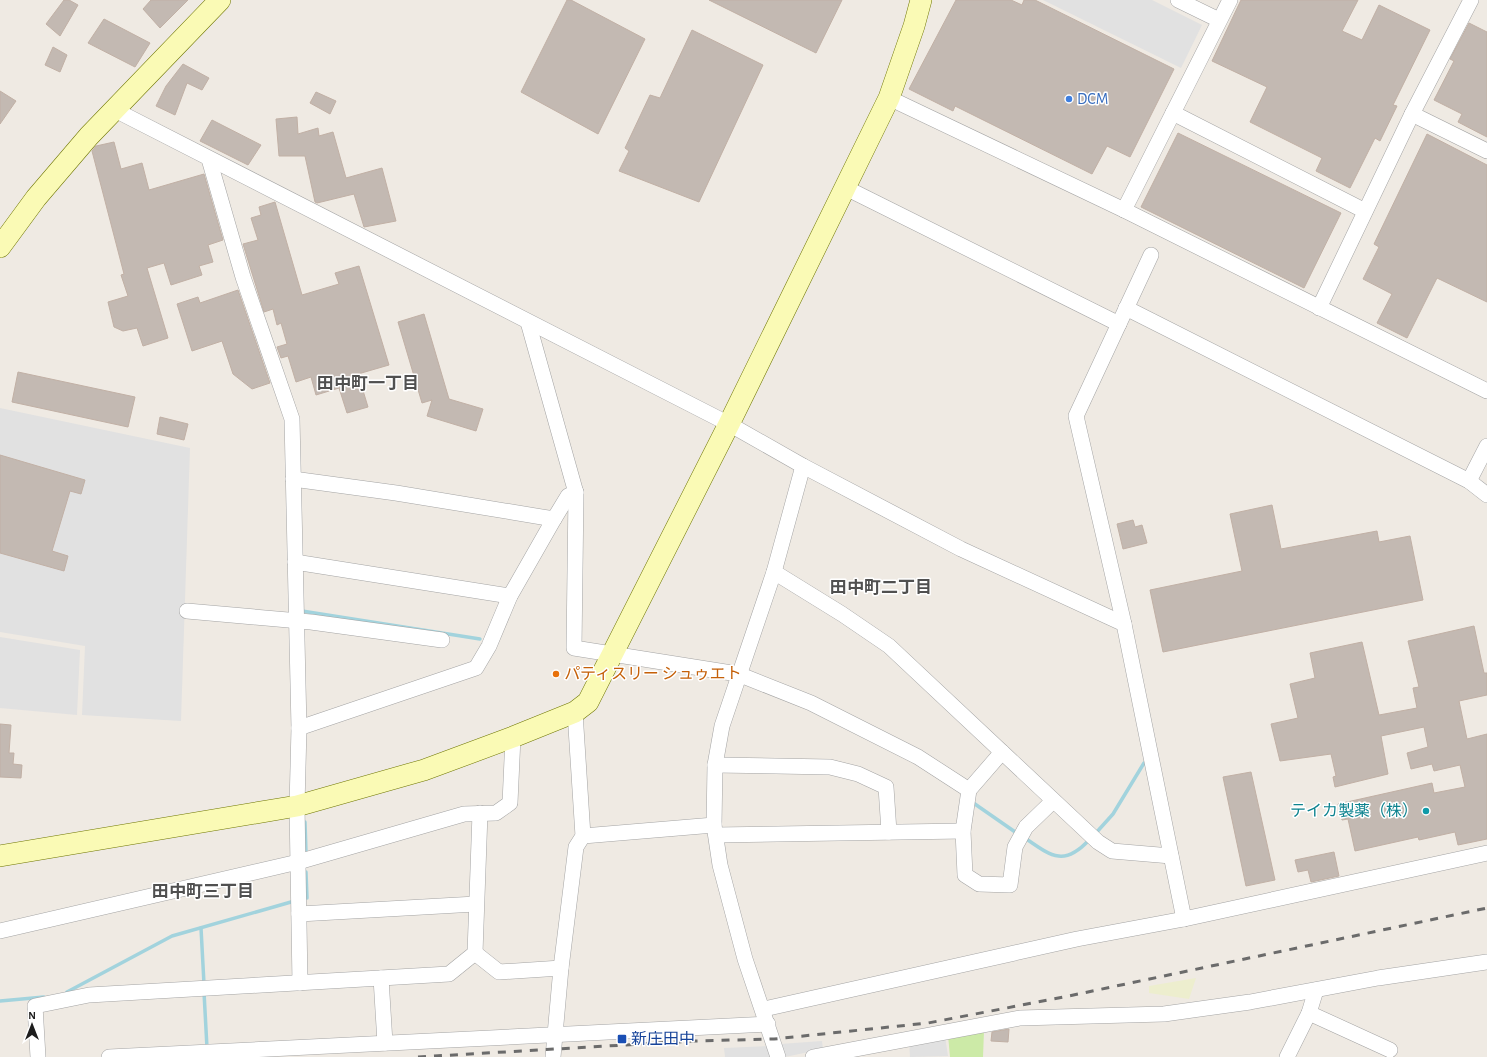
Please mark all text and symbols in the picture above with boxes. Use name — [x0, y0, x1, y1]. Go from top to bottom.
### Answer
place label: DCM — [1077, 91, 1108, 107]
marker: DCM — [1064, 94, 1074, 104]
district label: 田中町一丁目 — [317, 375, 419, 392]
district label: 田中町二丁目 — [830, 579, 932, 596]
place label: パティスリー シュゥエト — [564, 666, 742, 682]
marker: パティスリー シュゥエト — [551, 669, 561, 679]
place label: テイカ製薬（株） — [1290, 802, 1418, 819]
marker: テイカ製薬（株） — [1421, 806, 1431, 816]
district label: 田中町三丁目 — [152, 883, 254, 900]
north arrow — [12, 1005, 52, 1045]
text: N — [28, 1010, 36, 1021]
place label: 新庄田中 — [631, 1030, 695, 1047]
marker: 新庄田中 — [616, 1033, 628, 1045]

